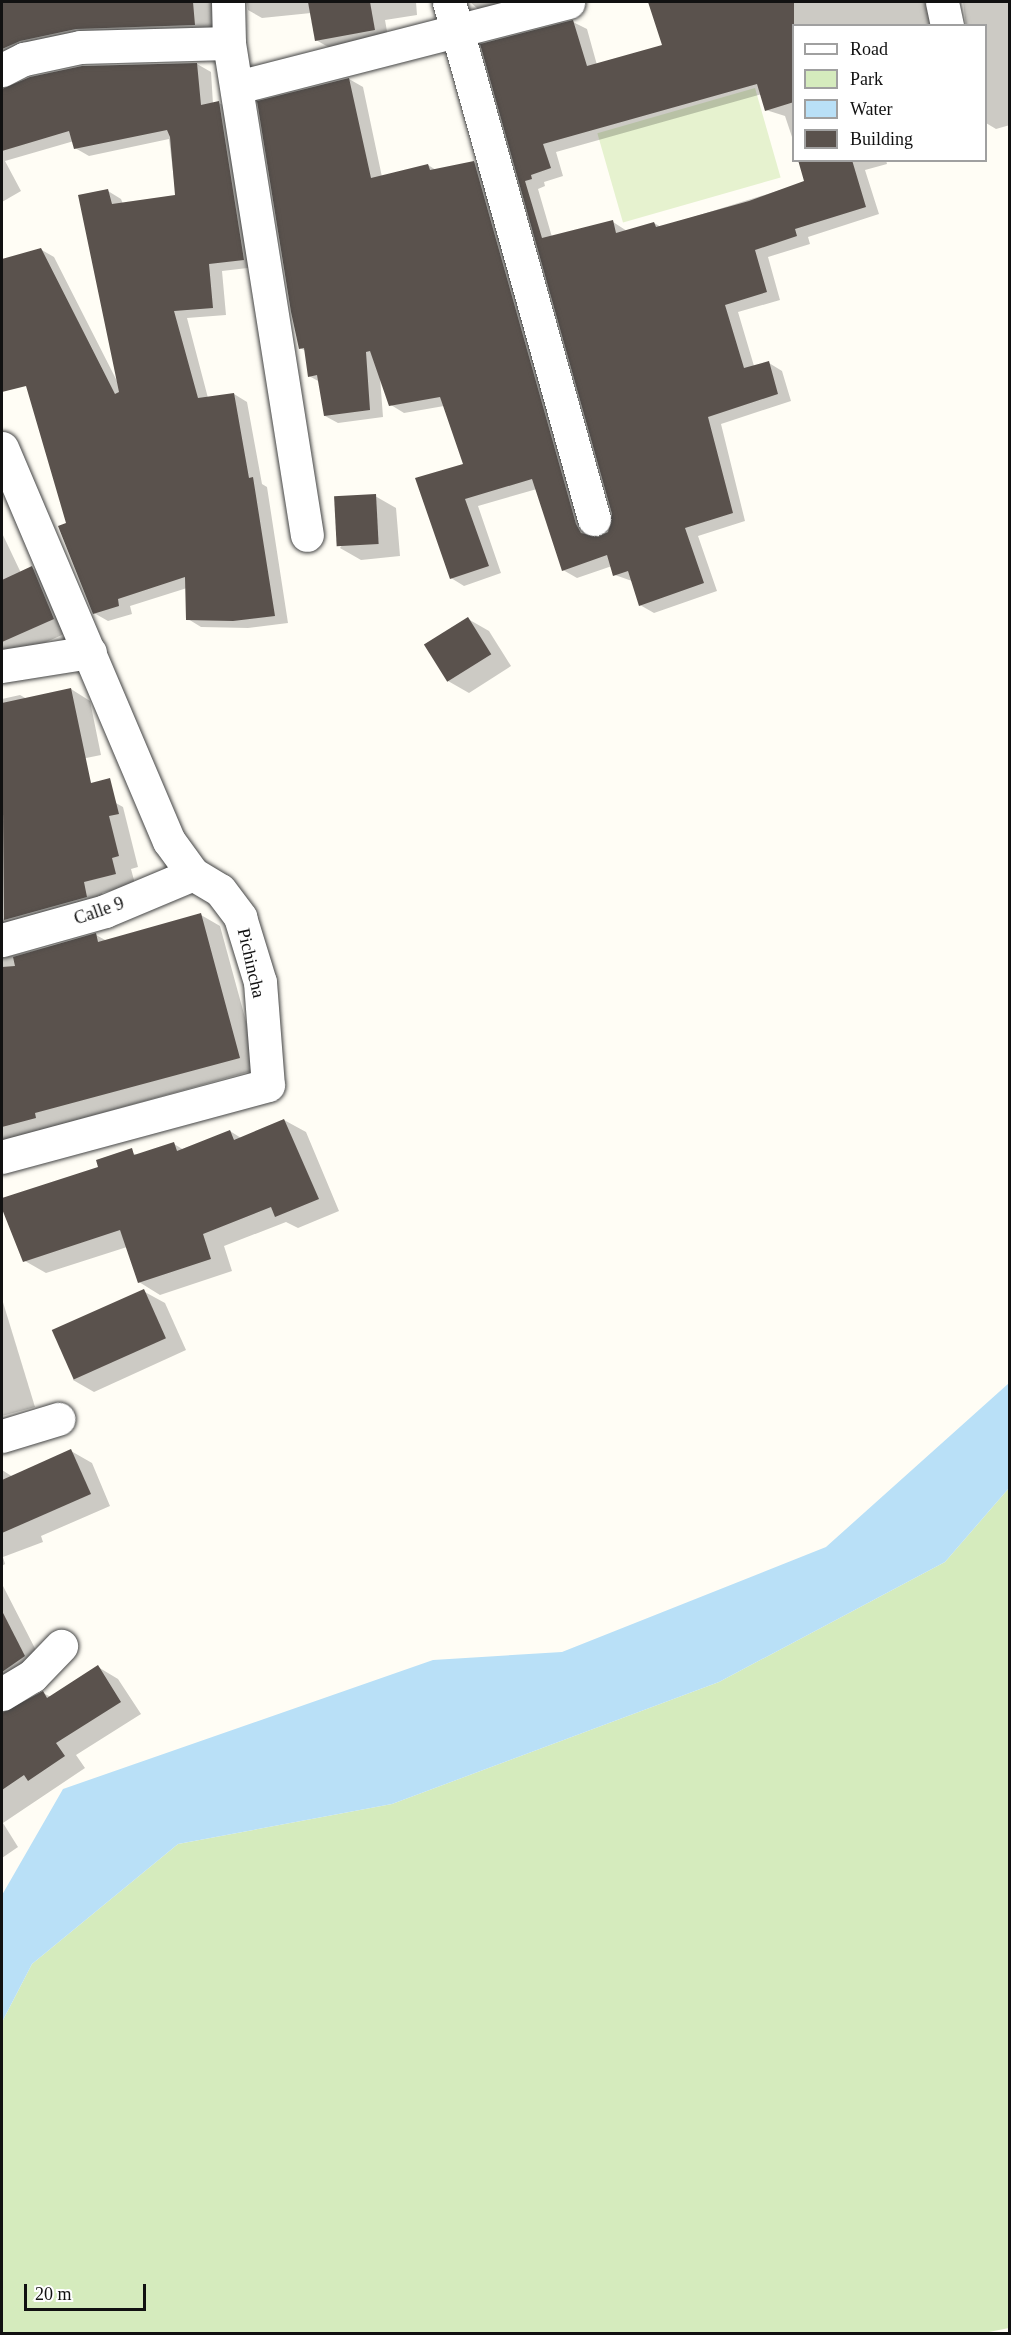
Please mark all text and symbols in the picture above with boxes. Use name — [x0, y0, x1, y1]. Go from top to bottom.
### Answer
legend — [792, 24, 987, 162]
text: Road — [850, 39, 888, 59]
text: Park — [850, 69, 883, 89]
text: Water — [850, 99, 893, 119]
text: Building — [850, 129, 913, 149]
street label: Calle 9 — [71, 892, 127, 930]
street label: Pichincha — [232, 926, 270, 1000]
scale bar — [27, 2272, 148, 2310]
text: 20 m — [35, 2284, 72, 2304]

